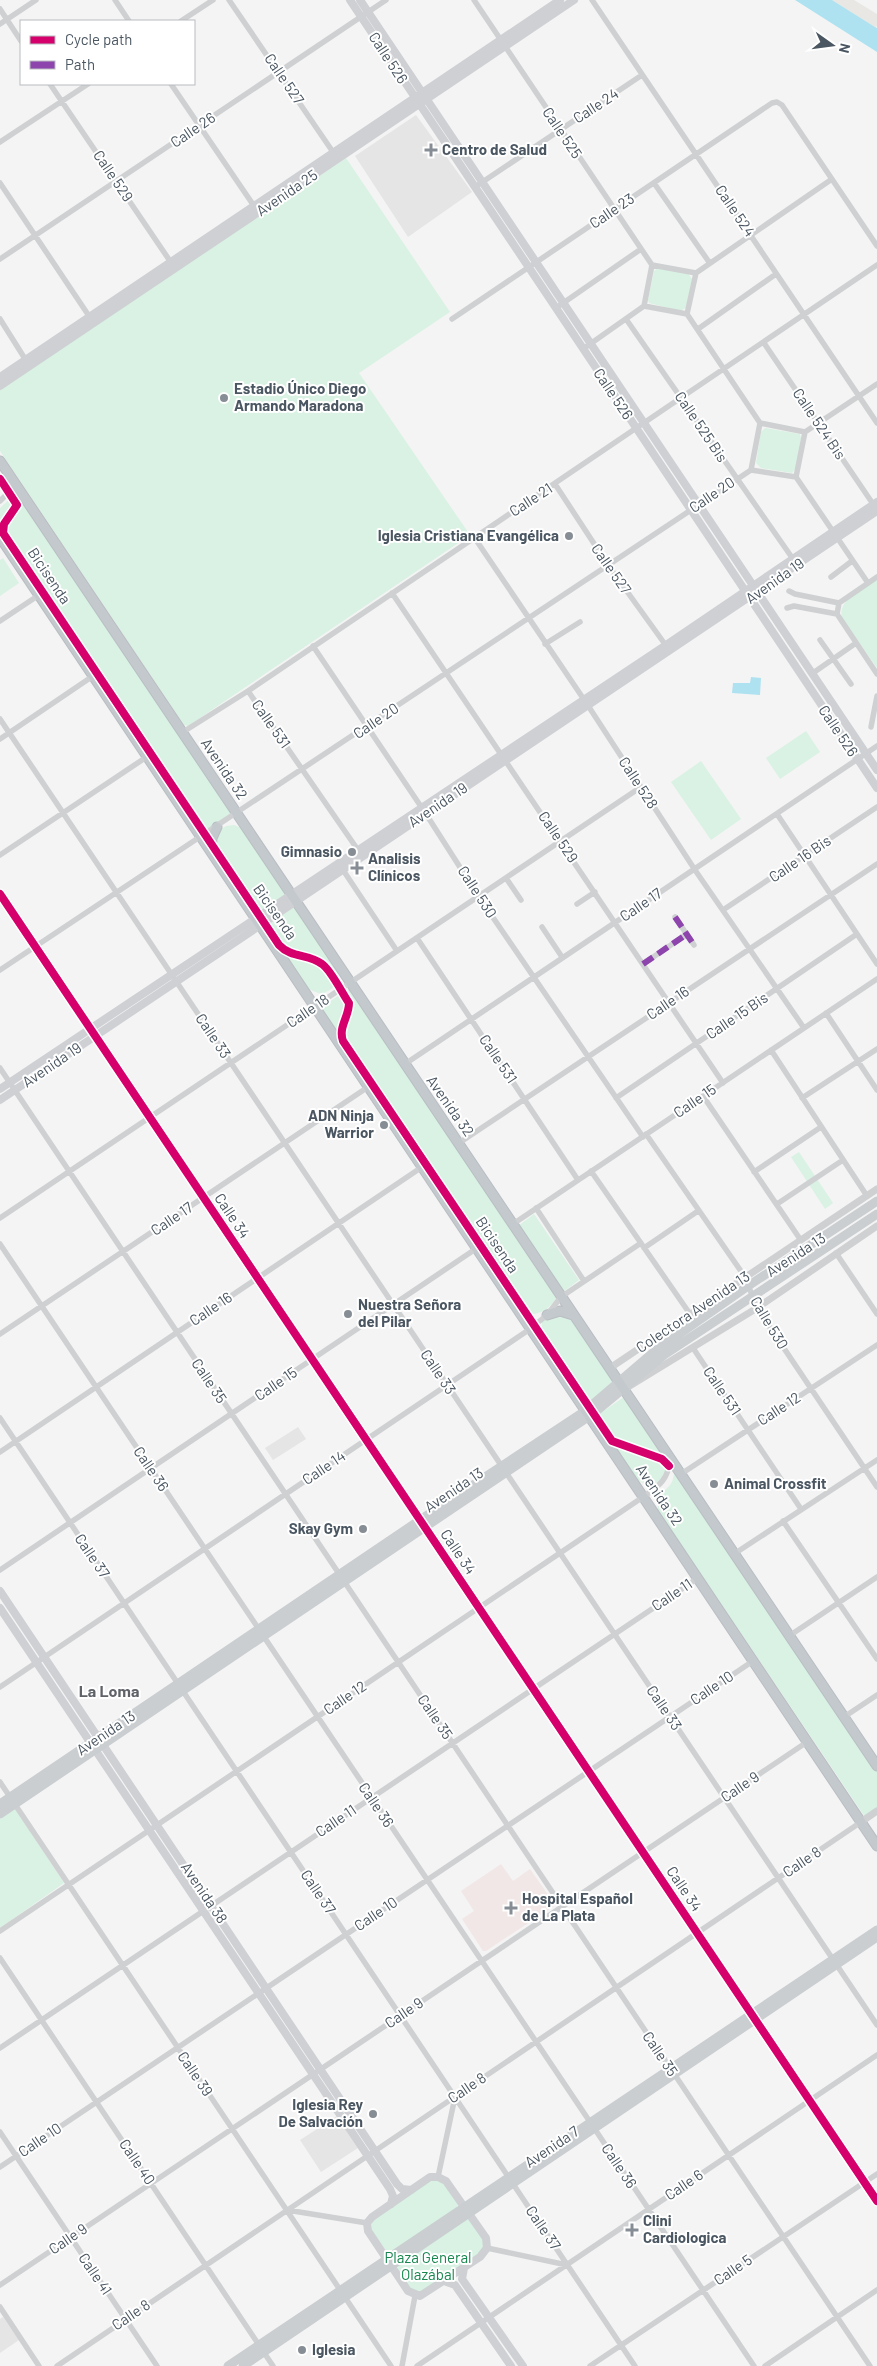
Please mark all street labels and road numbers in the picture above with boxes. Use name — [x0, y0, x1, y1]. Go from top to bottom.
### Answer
street label: Calle 526 — [365, 28, 412, 87]
street label: Calle 527 — [261, 50, 308, 107]
street label: Calle 24 — [569, 84, 622, 127]
street label: Calle 525 — [539, 103, 587, 162]
street label: Calle 26 — [167, 108, 218, 151]
street label: Calle 529 — [90, 146, 138, 205]
street label: Avenida 25 — [252, 165, 321, 219]
street label: Calle 524 — [712, 181, 760, 240]
street label: Calle 23 — [586, 189, 637, 232]
street label: Calle 526 — [590, 364, 638, 423]
street label: Calle 524 Bis — [789, 384, 850, 462]
street label: Calle 525 Bis — [672, 388, 732, 465]
street label: Calle 20 — [685, 472, 738, 516]
street label: Calle 21 — [506, 479, 555, 520]
street label: Calle 527 — [588, 540, 636, 597]
street label: Bicisenda — [24, 544, 75, 607]
street label: Avenida 19 — [742, 553, 807, 607]
street label: Calle 531 — [249, 696, 295, 751]
street label: Calle 20 — [349, 698, 402, 742]
street label: Calle 526 — [815, 701, 863, 760]
street label: Avenida 32 — [198, 734, 252, 803]
street label: Calle 528 — [615, 753, 662, 812]
street label: Avenida 19 — [404, 778, 470, 830]
street label: Calle 529 — [535, 807, 583, 866]
street label: Calle 16 Bis — [765, 831, 834, 885]
street label: Calle 530 — [454, 862, 501, 921]
street label: Bicisenda — [250, 880, 302, 943]
street label: Calle 17 — [616, 884, 665, 925]
street label: Calle 16 — [643, 981, 692, 1023]
street label: Calle 15 Bis — [702, 988, 771, 1042]
street label: Calle 18 — [283, 989, 332, 1031]
street label: Calle 33 — [192, 1010, 235, 1061]
street label: Calle 531 — [476, 1031, 522, 1086]
street label: Avenida 19 — [18, 1038, 84, 1090]
street label: Avenida 32 — [423, 1072, 478, 1139]
street label: Calle 15 — [670, 1079, 719, 1121]
street label: Calle 34 — [211, 1189, 254, 1241]
street label: Calle 17 — [147, 1198, 196, 1239]
street label: Bicisenda — [472, 1213, 523, 1276]
street label: Avenida 13 — [762, 1228, 829, 1280]
street label: Colectora Avenida 13 — [632, 1266, 753, 1356]
street label: Calle 16 — [186, 1287, 235, 1329]
street label: Calle 530 — [747, 1293, 793, 1352]
street label: Calle 33 — [417, 1346, 460, 1397]
street label: Calle 35 — [188, 1355, 231, 1406]
street label: Calle 15 — [251, 1362, 300, 1404]
street label: Calle 531 — [700, 1363, 746, 1418]
street label: Calle 12 — [753, 1388, 803, 1429]
street label: Calle 36 — [130, 1443, 173, 1494]
street label: Calle 14 — [298, 1446, 348, 1488]
street label: Avenida 32 — [633, 1460, 687, 1529]
street label: Avenida 13 — [421, 1463, 486, 1515]
street label: Calle 34 — [437, 1525, 480, 1577]
street label: Calle 37 — [72, 1530, 114, 1581]
street label: Calle 11 — [648, 1574, 695, 1614]
street label: Calle 10 — [686, 1666, 736, 1708]
street label: Calle 12 — [320, 1676, 369, 1718]
street label: Calle 33 — [643, 1682, 686, 1733]
street label: Calle 35 — [414, 1691, 457, 1742]
street label: Avenida 13 — [73, 1706, 138, 1758]
street label: Calle 9 — [717, 1767, 762, 1805]
street label: Calle 36 — [355, 1779, 398, 1830]
street label: Calle 11 — [312, 1800, 359, 1840]
street label: Calle 8 — [779, 1842, 824, 1880]
street label: Avenida 38 — [178, 1858, 232, 1926]
street label: Calle 34 — [663, 1862, 706, 1914]
street label: Calle 37 — [298, 1866, 340, 1917]
street label: Calle 10 — [350, 1892, 400, 1934]
street label: Calle 9 — [381, 1993, 426, 2031]
street label: Calle 35 — [639, 2028, 682, 2079]
street label: Calle 39 — [174, 2048, 217, 2099]
street label: Calle 8 — [444, 2068, 489, 2106]
street label: Calle 10 — [14, 2118, 64, 2160]
street label: Avenida 7 — [521, 2122, 582, 2171]
street label: Calle 40 — [116, 2135, 160, 2188]
street label: Calle 36 — [598, 2140, 641, 2191]
street label: Calle 6 — [661, 2165, 706, 2203]
street label: Calle 37 — [523, 2202, 565, 2253]
street label: Calle 9 — [45, 2219, 90, 2257]
street label: Calle 41 — [75, 2249, 116, 2298]
street label: Calle 5 — [710, 2250, 755, 2288]
street label: Calle 8 — [108, 2295, 153, 2333]

